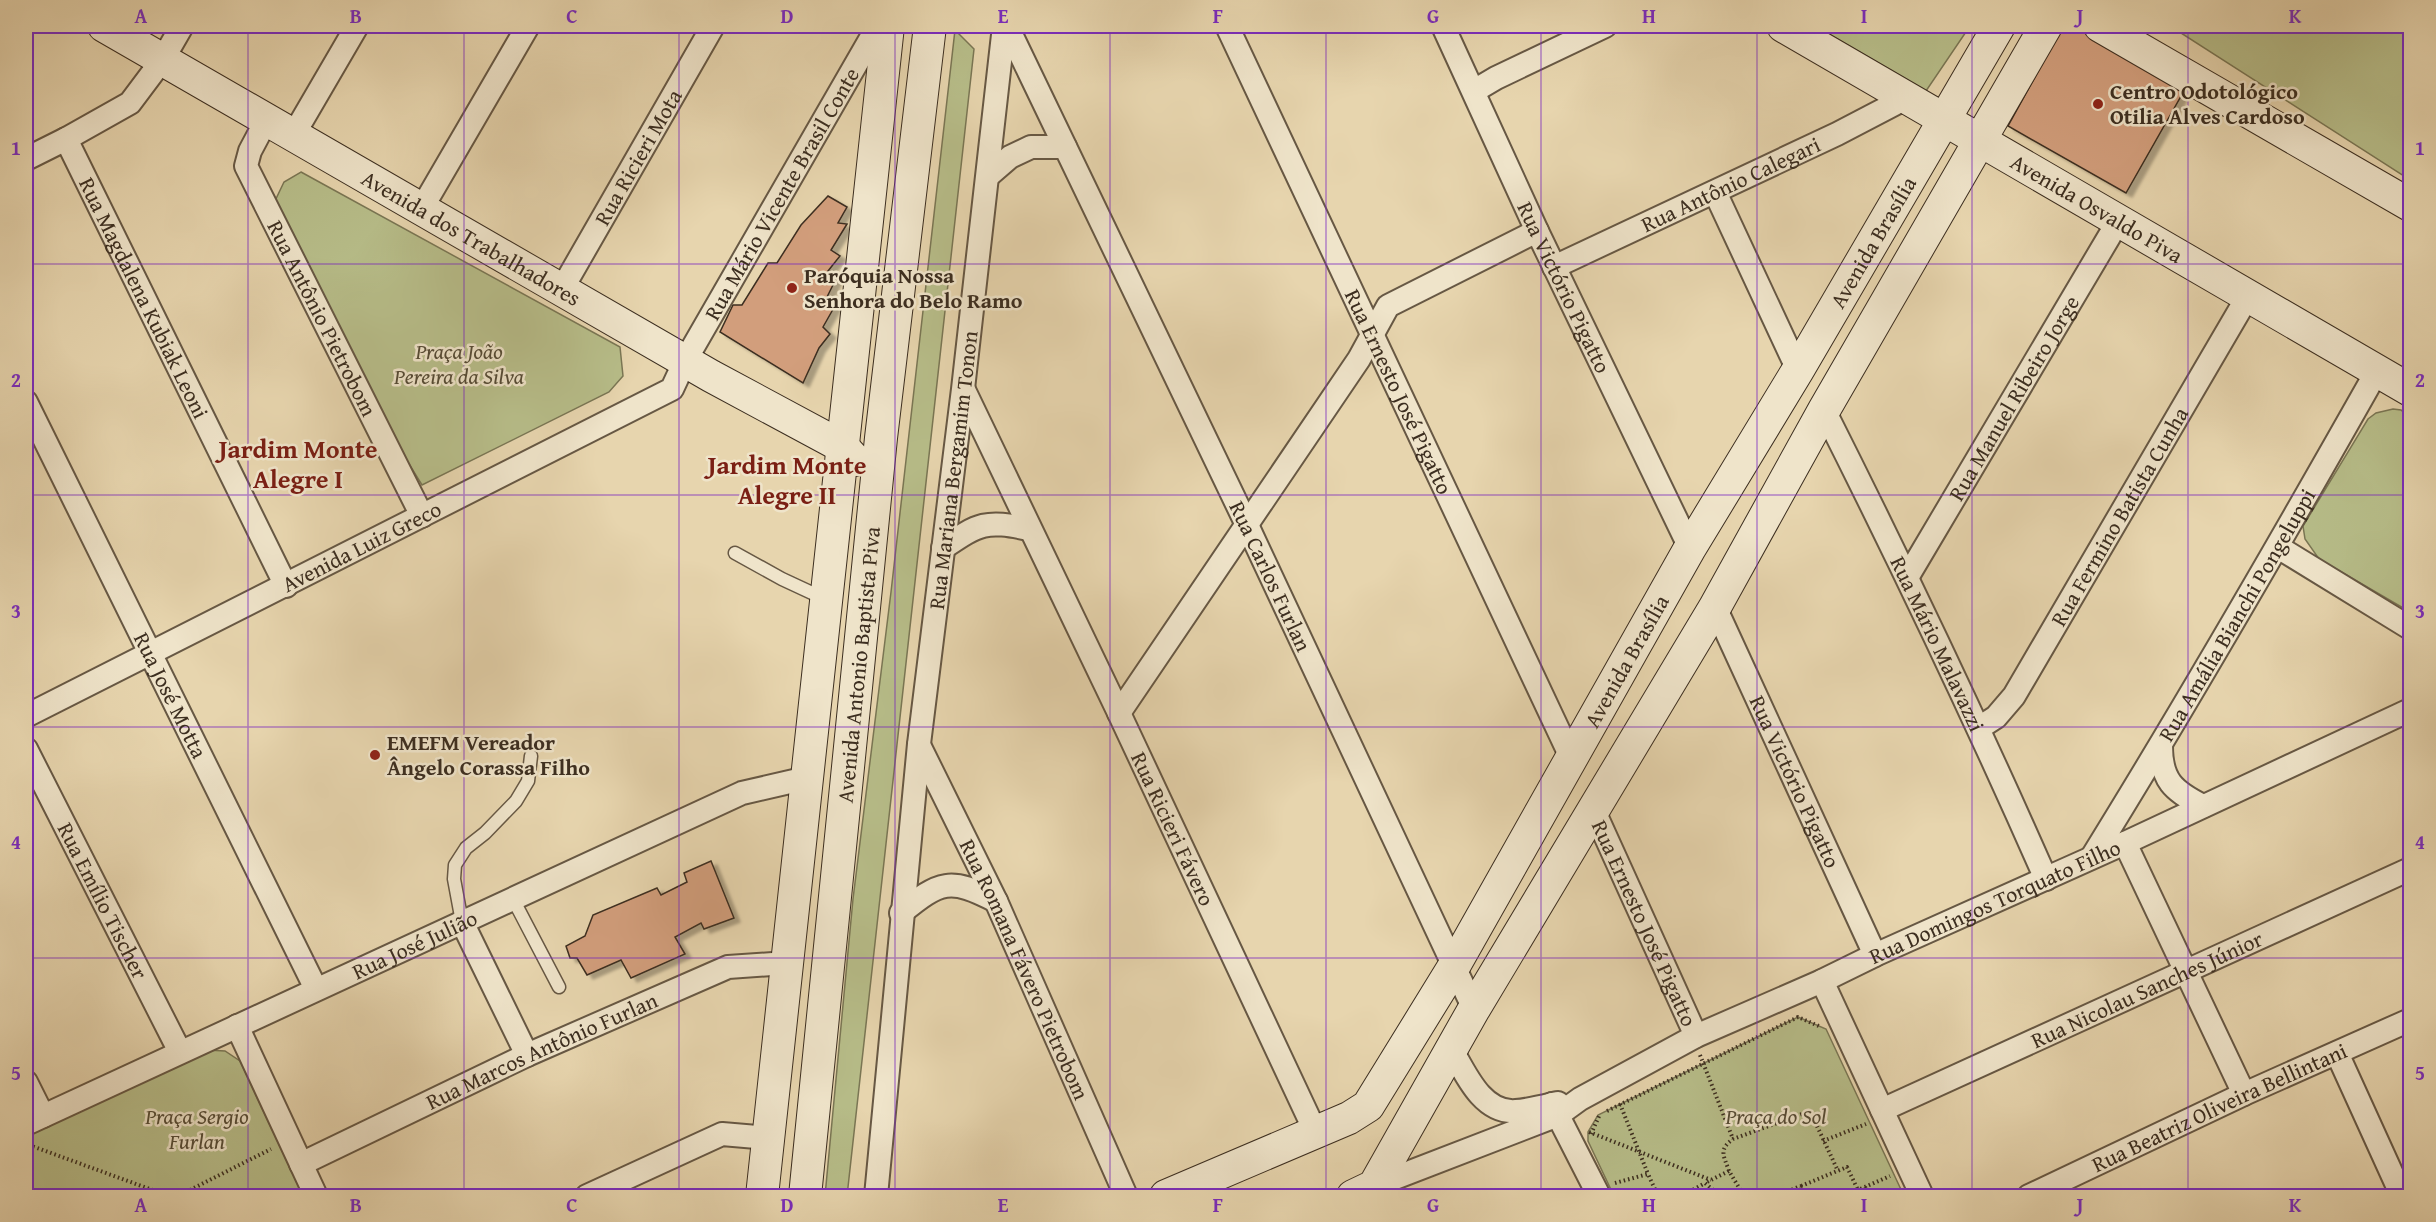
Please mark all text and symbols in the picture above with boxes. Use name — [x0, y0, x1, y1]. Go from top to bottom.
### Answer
text: A — [135, 1, 148, 30]
text: B — [350, 1, 362, 30]
text: C — [566, 1, 578, 30]
text: D — [780, 1, 794, 30]
text: E — [998, 1, 1009, 30]
text: F — [1213, 1, 1223, 30]
text: G — [1427, 1, 1439, 30]
text: H — [1642, 1, 1656, 30]
text: I — [1861, 1, 1867, 30]
text: J — [2074, 1, 2084, 30]
text: K — [2289, 1, 2302, 30]
street label: Rua Mário Vicente Brasil Conte — [696, 61, 867, 326]
place label: Centro Odotológico Otilia Alves Cardoso — [2110, 75, 2305, 132]
street label: Rua Ricieri Mota — [586, 83, 690, 231]
marker: Centro Odotológico Otilia Alves Cardoso — [2091, 97, 2105, 111]
street label: Rua Antônio Calegari — [1636, 128, 1825, 240]
text: 1 — [11, 133, 21, 162]
text: 1 — [2415, 133, 2425, 162]
street label: Avenida Osvaldo Piva — [2005, 146, 2190, 271]
street label: Avenida dos Trabalhadores — [356, 162, 587, 314]
street label: Avenida Brasília — [1822, 170, 1924, 314]
street label: Rua Magdalena Kubiak Leoni — [71, 172, 217, 424]
street label: Rua Victório Pigatto — [1510, 196, 1619, 378]
street label: Rua Antônio Pietrobom — [260, 214, 385, 422]
place label: Paróquia Nossa Senhora do Belo Ramo — [804, 259, 1023, 316]
marker: Paróquia Nossa Senhora do Belo Ramo — [785, 281, 799, 295]
street label: Rua Ernesto José Pigatto — [1337, 284, 1461, 500]
street label: Rua Manuel Ribeiro Jorge — [1940, 289, 2087, 507]
street label: Rua Mariana Bergamim Tonon — [920, 328, 986, 611]
park label: Praça João Pereira da Silva — [393, 335, 524, 392]
text: 2 — [11, 365, 21, 394]
text: 2 — [2415, 365, 2425, 394]
street label: Rua Fermino Batista Cunha — [2042, 400, 2196, 632]
district label: Jardim Monte Alegre I — [214, 429, 378, 498]
district label: Jardim Monte Alegre II — [703, 445, 867, 514]
street label: Rua Amália Bianchi Pongeluppi — [2150, 482, 2323, 747]
street label: Avenida Luiz Greco — [276, 492, 447, 600]
street label: Rua Carlos Furlan — [1222, 495, 1320, 657]
street label: Avenida Antonio Baptista Piva — [829, 524, 888, 804]
street label: Rua Mário Malavazzi — [1883, 551, 1993, 737]
street label: Avenida Brasília — [1576, 588, 1677, 733]
text: 3 — [11, 596, 21, 625]
text: 3 — [2415, 596, 2425, 625]
street label: Rua José Motta — [126, 627, 216, 764]
street label: Rua Victório Pigatto — [1742, 690, 1849, 873]
place label: EMEFM Vereador Ângelo Corassa Filho — [387, 726, 590, 783]
street label: Rua Ricieri Fávero — [1123, 746, 1223, 911]
marker: EMEFM Vereador Ângelo Corassa Filho — [368, 748, 382, 762]
street label: Rua Ernesto José Pigatto — [1584, 815, 1706, 1031]
street label: Rua Emílio Tischer — [50, 817, 156, 984]
text: 4 — [11, 827, 21, 856]
text: 4 — [2415, 827, 2425, 856]
street label: Rua Domingos Torquato Filho — [1864, 831, 2126, 972]
street label: Rua Romana Fávero Pietrobom — [952, 833, 1098, 1105]
street label: Rua José Julião — [347, 902, 482, 987]
street label: Rua Nicolau Sanches Júnior — [2026, 922, 2268, 1056]
street label: Rua Marcos Antônio Furlan — [420, 984, 663, 1118]
street label: Rua Beatriz Oliveira Bellintani — [2086, 1034, 2352, 1180]
text: 5 — [11, 1058, 21, 1087]
text: 5 — [2415, 1058, 2425, 1087]
park label: Praça Sergio Furlan — [144, 1100, 249, 1157]
park label: Praça do Sol — [1725, 1100, 1826, 1132]
text: A — [135, 1190, 148, 1219]
text: B — [350, 1190, 362, 1219]
text: C — [566, 1190, 578, 1219]
text: D — [780, 1190, 794, 1219]
text: E — [998, 1190, 1009, 1219]
text: F — [1213, 1190, 1223, 1219]
text: G — [1427, 1190, 1439, 1219]
text: H — [1642, 1190, 1656, 1219]
text: I — [1861, 1190, 1867, 1219]
text: J — [2074, 1190, 2084, 1219]
text: K — [2289, 1190, 2302, 1219]

